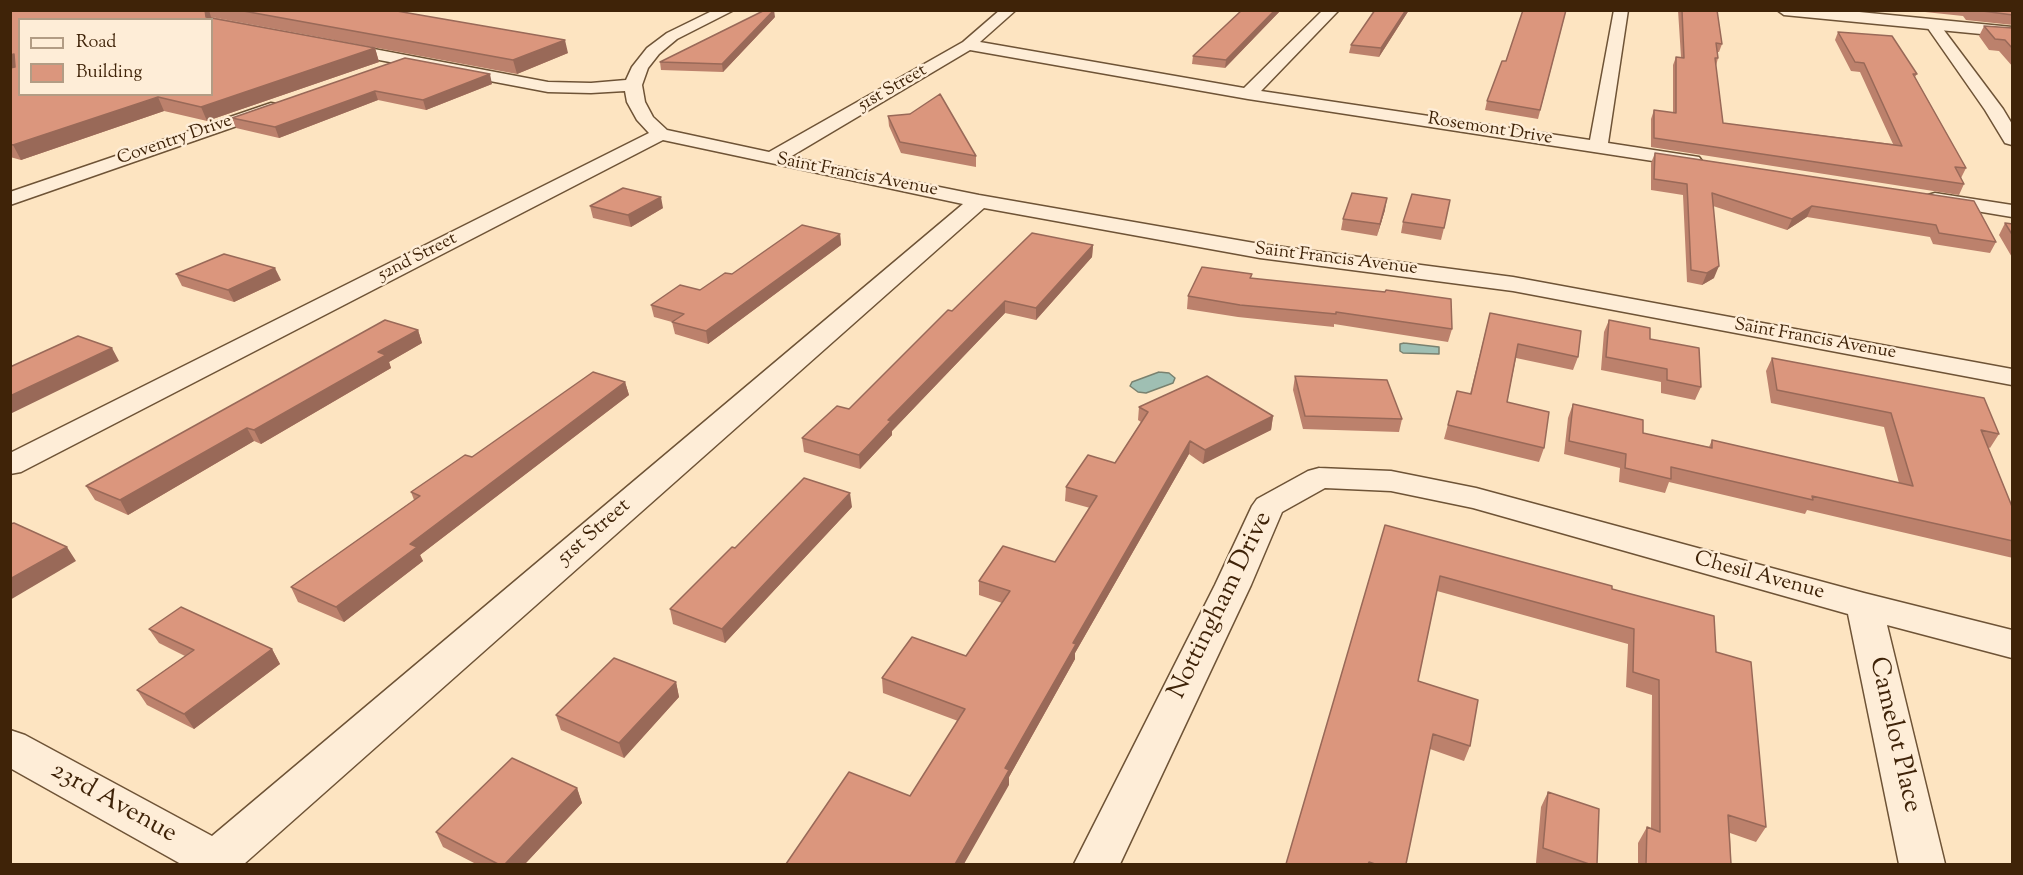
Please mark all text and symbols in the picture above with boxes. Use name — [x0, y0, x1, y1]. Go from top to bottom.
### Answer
legend — [18, 18, 213, 96]
text: Road — [76, 30, 116, 56]
text: Building — [76, 60, 142, 86]
street label: 51st Street — [855, 61, 931, 117]
street label: Rosemont Drive — [1426, 109, 1554, 151]
street label: Coventry Drive — [115, 111, 235, 171]
street label: Saint Francis Avenue — [774, 150, 940, 202]
street label: 52nd Street — [375, 229, 461, 287]
street label: Saint Francis Avenue — [1253, 239, 1419, 281]
street label: Saint Francis Avenue — [1732, 315, 1898, 365]
street label: 51st Street — [553, 494, 637, 572]
street label: Nottingham Drive — [1163, 507, 1281, 705]
street label: Chesil Avenue — [1691, 548, 1827, 606]
street label: Camelot Place — [1860, 654, 1926, 816]
street label: 23rd Avenue — [45, 757, 181, 851]

